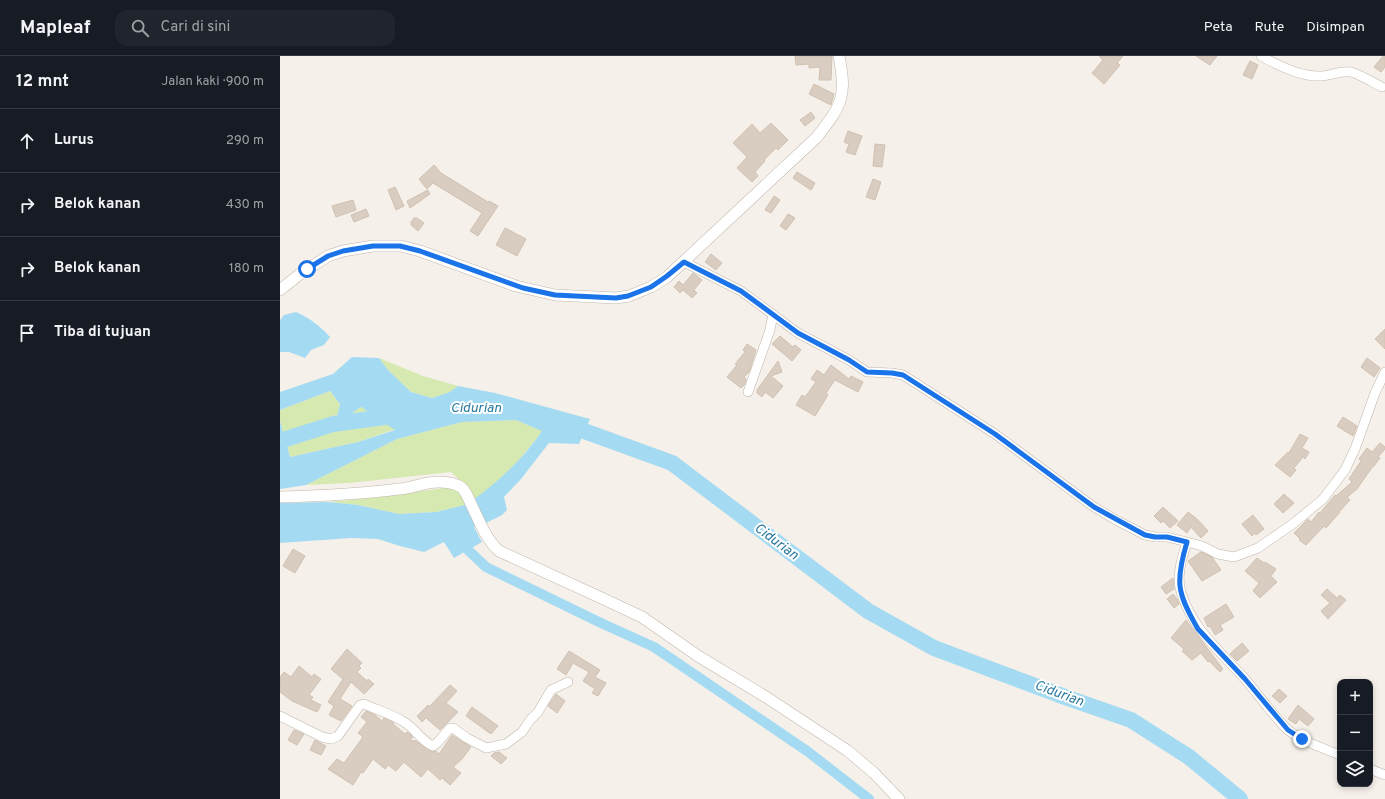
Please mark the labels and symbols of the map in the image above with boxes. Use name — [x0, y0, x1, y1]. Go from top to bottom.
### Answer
route start — [298, 260, 316, 278]
water label: Cidurian — [451, 400, 502, 417]
water label: Cidurian — [751, 520, 802, 564]
water label: Cidurian — [1032, 677, 1086, 711]
route end — [1293, 730, 1311, 748]

